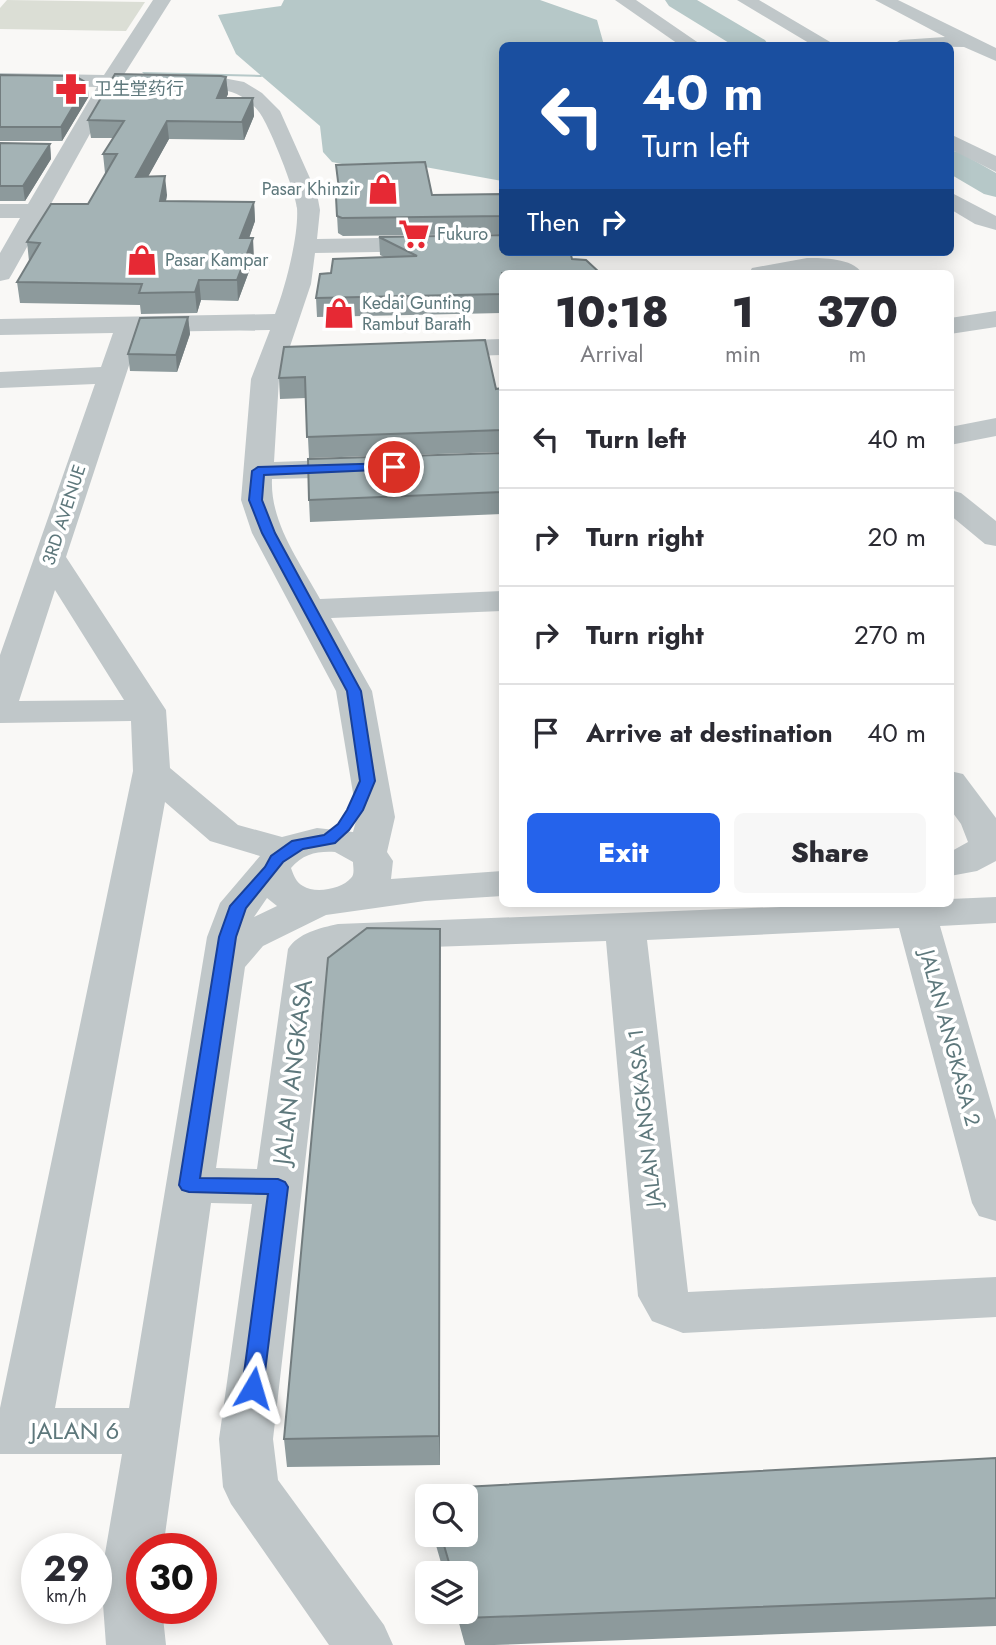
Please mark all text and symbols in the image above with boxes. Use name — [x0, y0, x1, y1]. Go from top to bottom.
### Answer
text: 40 m — [642, 58, 764, 128]
icon: left — [527, 70, 618, 161]
pharmacy icon: 卫生堂药行 — [54, 72, 88, 106]
place label: 卫生堂药行 — [94, 76, 184, 102]
text: Turn left — [642, 123, 749, 169]
shop icon: Pasar Khinzir — [366, 172, 400, 206]
place label: Pasar Khinzir — [262, 176, 361, 202]
text: Then — [527, 203, 580, 241]
icon: right — [594, 203, 632, 241]
supermarket icon: Fukuro — [397, 217, 431, 251]
place label: Fukuro — [437, 221, 488, 247]
shop icon: Pasar Kampar — [125, 243, 159, 277]
place label: Pasar Kampar — [165, 247, 269, 273]
text: 10:18 — [555, 282, 669, 343]
text: 1 — [732, 282, 754, 343]
text: 370 — [817, 282, 898, 343]
place label: Kedai Gunting Rambut Barath — [362, 290, 472, 337]
shop icon: Kedai Gunting Rambut Barath — [322, 296, 356, 330]
text: Arrival — [580, 337, 644, 371]
text: min — [725, 337, 761, 371]
text: m — [848, 337, 866, 371]
icon: left — [527, 420, 565, 458]
text: Turn left — [586, 420, 686, 458]
text: 40 m — [867, 420, 926, 458]
pin — [364, 437, 424, 497]
icon: arrive — [375, 448, 413, 486]
street label: 3RD AVENUE — [35, 461, 93, 569]
icon: right — [527, 518, 565, 556]
text: Turn right — [586, 518, 704, 556]
text: 20 m — [868, 518, 926, 556]
icon: right — [527, 616, 565, 654]
text: Turn right — [586, 616, 704, 654]
text: 270 m — [854, 616, 926, 654]
icon: arrive — [527, 714, 565, 752]
text: Arrive at destination — [586, 714, 833, 752]
text: 40 m — [867, 714, 926, 752]
button: Exit — [527, 813, 720, 893]
button: Share — [734, 813, 926, 893]
street label: JALAN ANGKASA 2 — [911, 944, 988, 1129]
street label: JALAN ANGKASA — [263, 977, 321, 1169]
street label: JALAN ANGKASA 1 — [621, 1028, 670, 1211]
position arrow — [216, 1351, 290, 1425]
street label: JALAN 6 — [28, 1413, 119, 1448]
map controls — [415, 1484, 478, 1624]
button: search — [415, 1484, 478, 1547]
speed limit sign: 30 — [126, 1533, 217, 1624]
text: 29 — [43, 1544, 90, 1594]
button: layers — [415, 1561, 478, 1624]
text: km/h — [46, 1583, 87, 1609]

